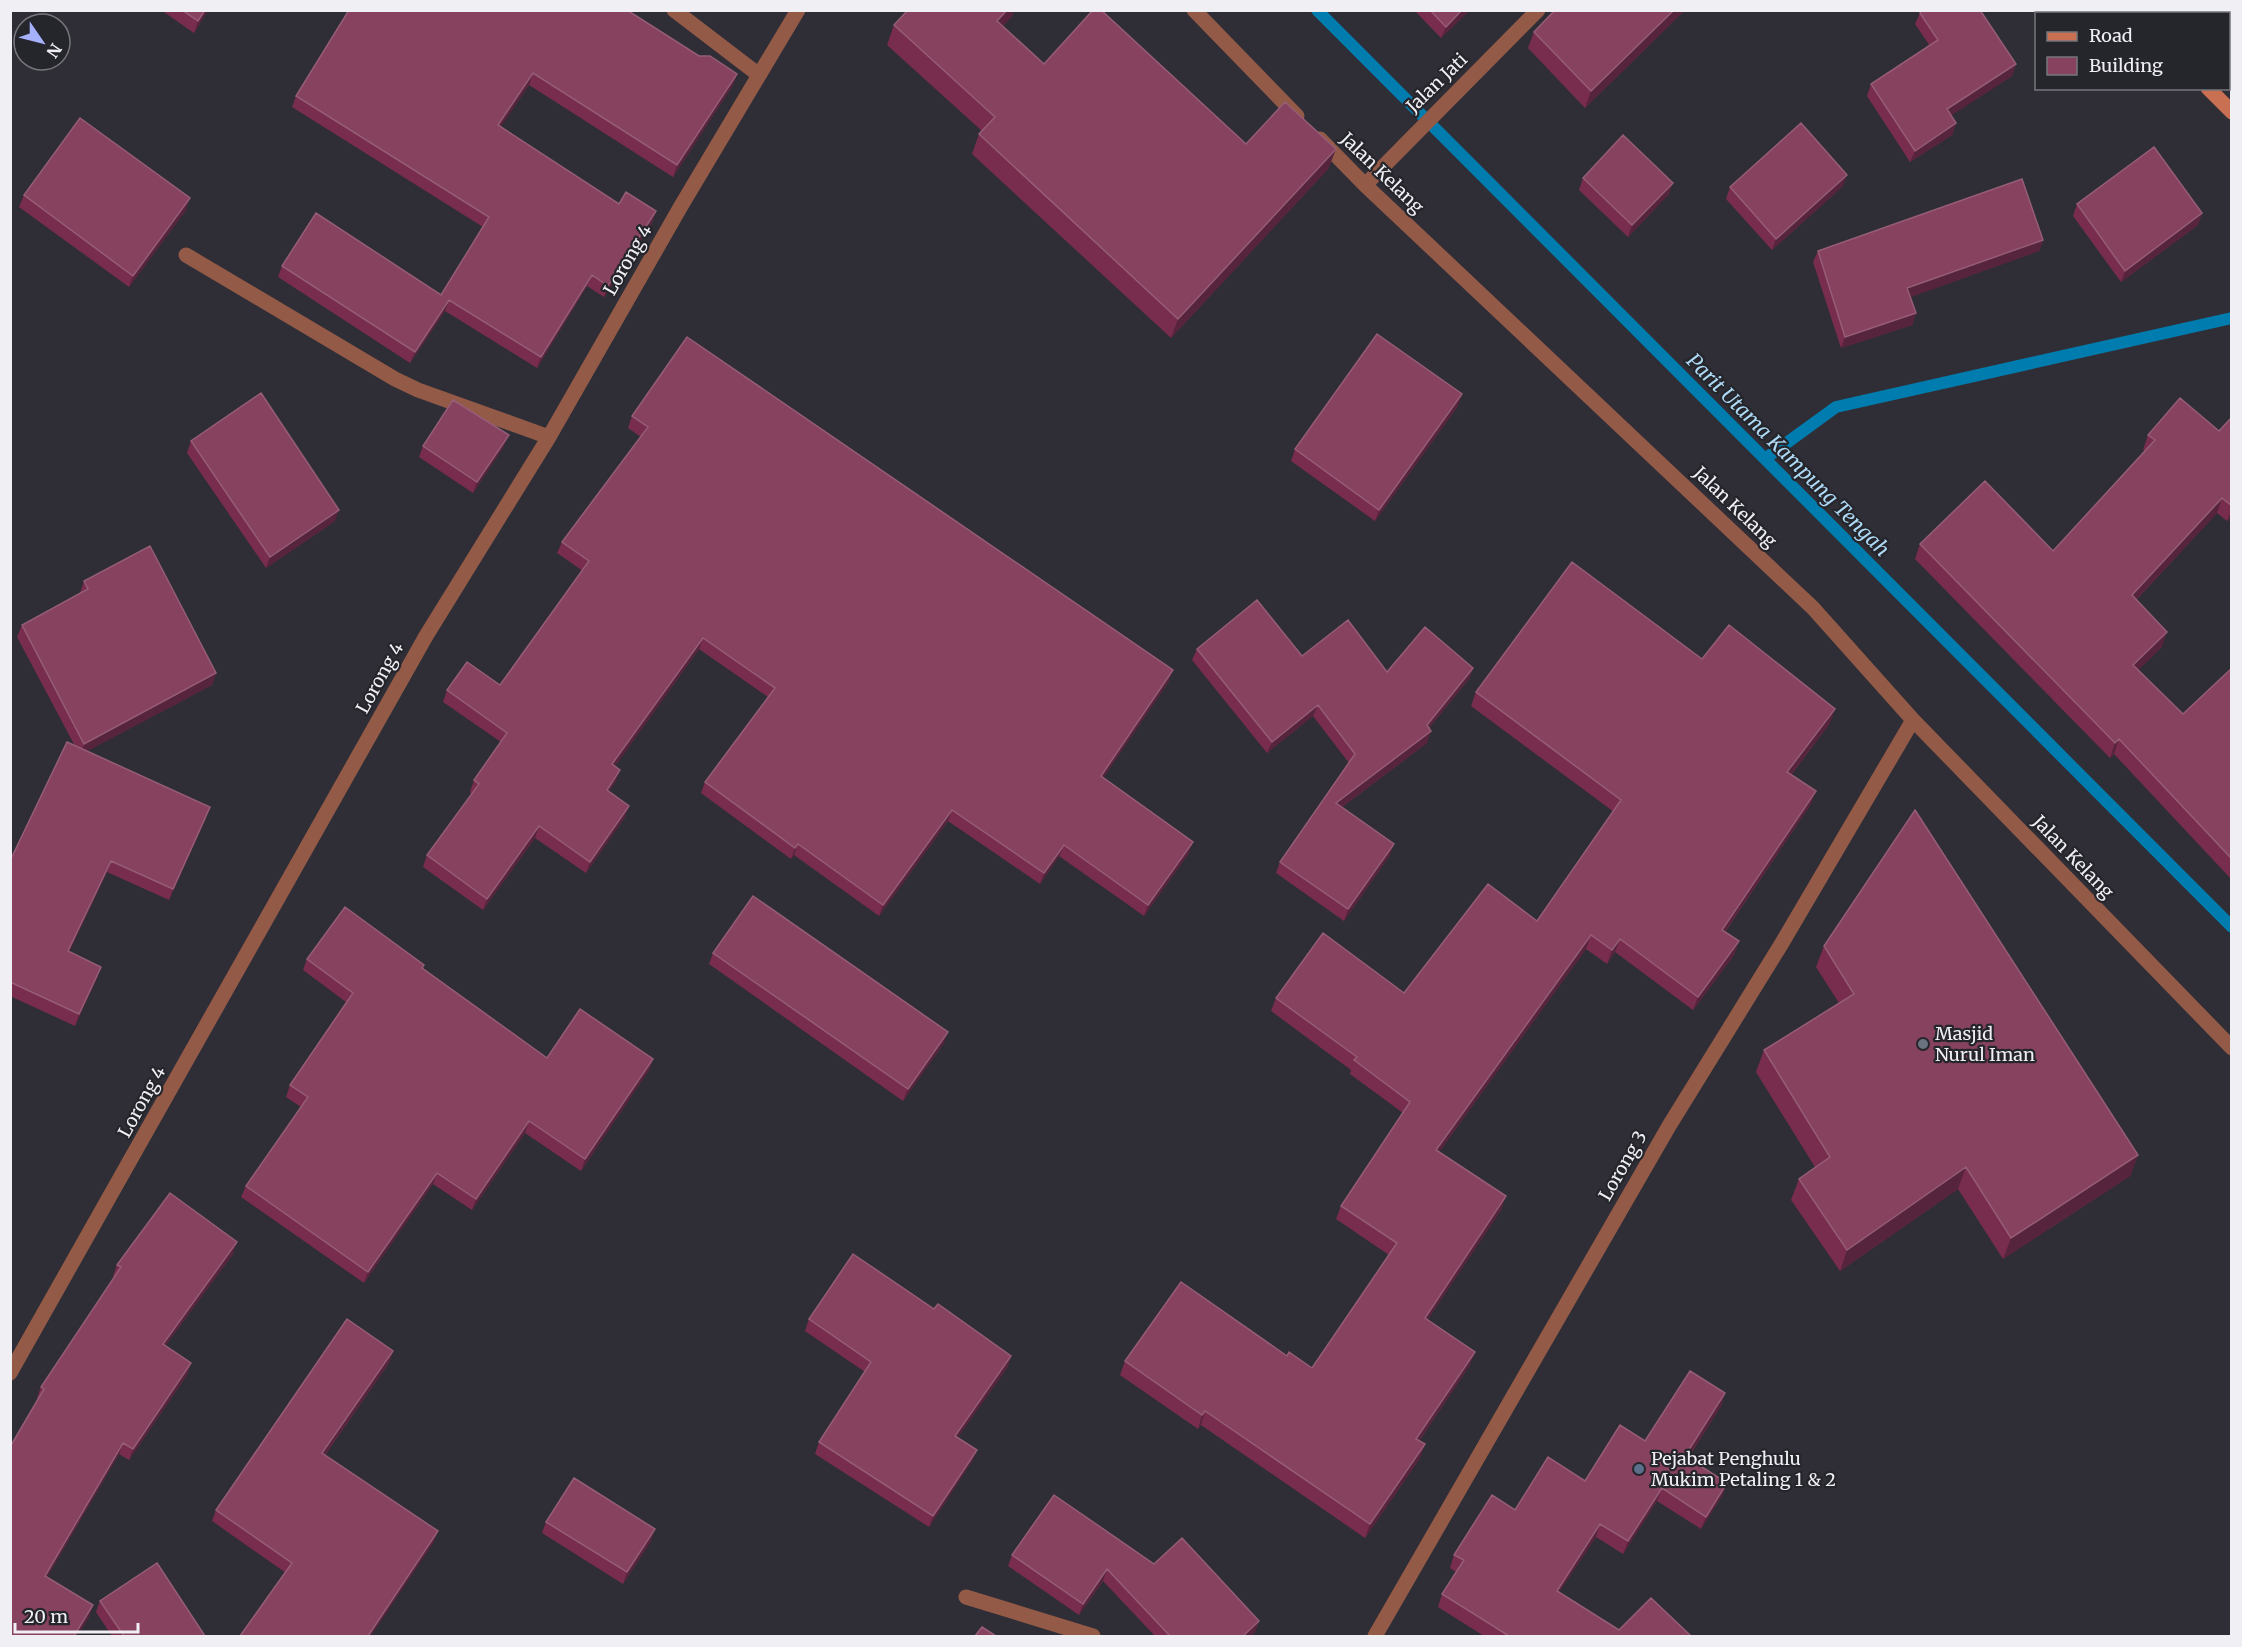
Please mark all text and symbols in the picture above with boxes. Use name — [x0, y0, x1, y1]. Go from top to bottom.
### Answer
north arrow — [12, 12, 72, 72]
legend — [2035, 12, 2230, 90]
text: Road — [2089, 24, 2133, 47]
text: N — [42, 40, 66, 62]
street label: Jalan Jati — [1401, 48, 1472, 118]
text: Building — [2089, 54, 2163, 77]
street label: Jalan Kelang — [1335, 126, 1429, 218]
street label: Lorong 4 — [598, 220, 657, 299]
water label: Parit Utama Kampung Tengah — [1682, 348, 1895, 561]
street label: Jalan Kelang — [1688, 460, 1782, 552]
street label: Lorong 4 — [351, 638, 408, 717]
street label: Jalan Kelang — [2027, 809, 2119, 903]
place label: Masjid Nurul Iman — [1935, 1022, 2035, 1066]
marker: Masjid Nurul Iman — [1916, 1037, 1930, 1051]
street label: Lorong 4 — [113, 1062, 170, 1141]
street label: Lorong 3 — [1593, 1127, 1652, 1205]
place label: Pejabat Penghulu Mukim Petaling 1 & 2 — [1651, 1447, 1836, 1491]
marker: Pejabat Penghulu Mukim Petaling 1 & 2 — [1632, 1462, 1646, 1476]
scale bar — [15, 1596, 138, 1634]
text: 20 m — [24, 1605, 68, 1628]

